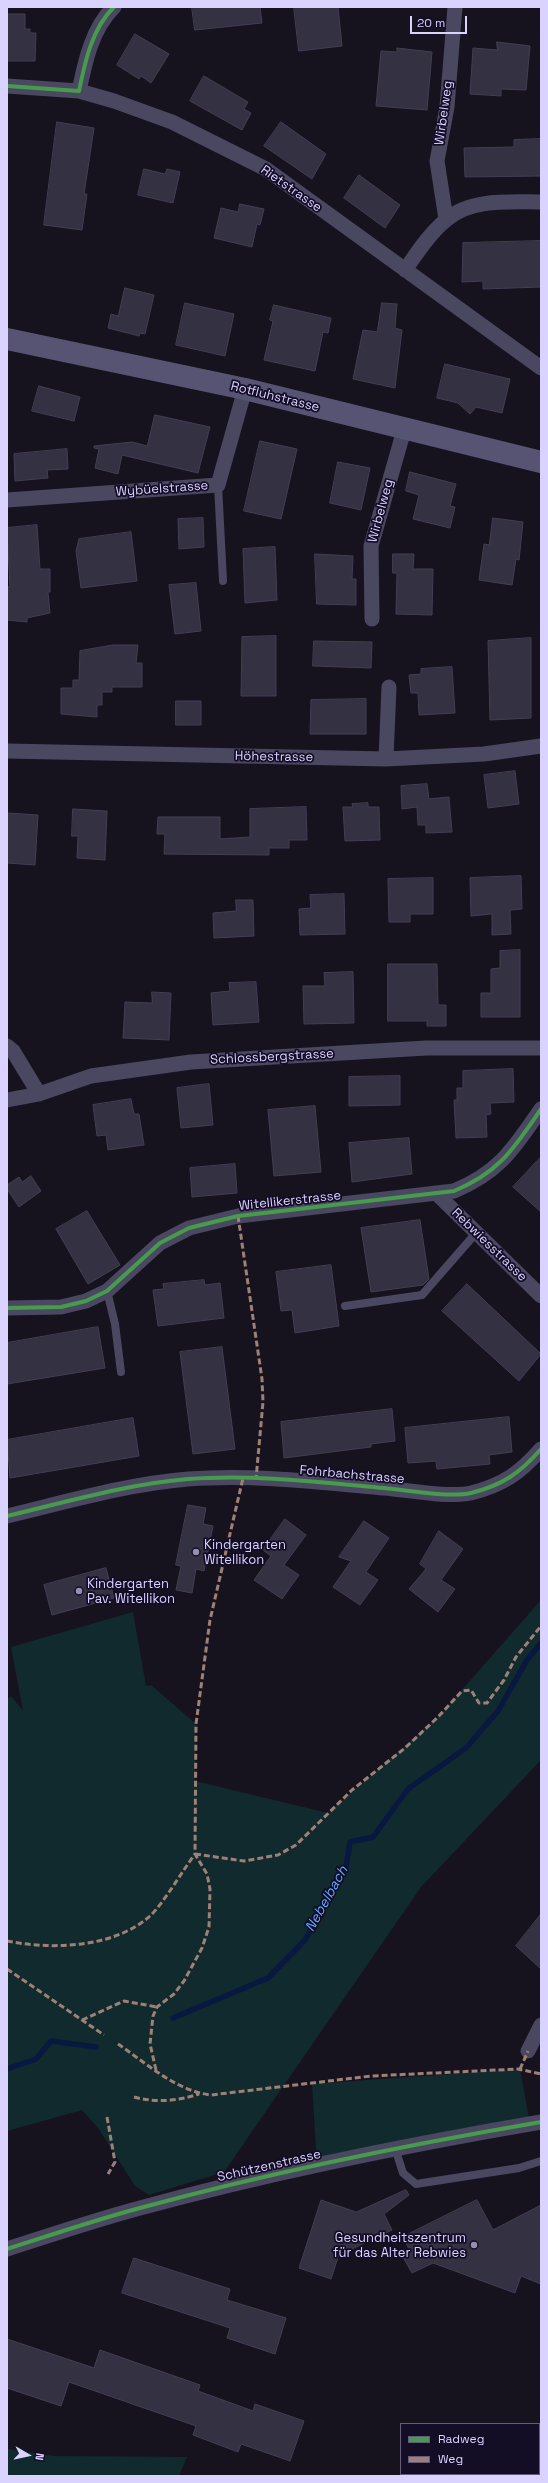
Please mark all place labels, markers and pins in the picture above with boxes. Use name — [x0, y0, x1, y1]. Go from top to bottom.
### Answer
place label: Kindergarten Witellikon — [204, 1537, 286, 1568]
marker: Kindergarten Witellikon — [191, 1547, 201, 1557]
place label: Kindergarten Pav. Witellikon — [87, 1576, 175, 1607]
marker: Kindergarten Pav. Witellikon — [74, 1586, 84, 1596]
place label: Gesundheitszentrum für das Alter Rebwies — [333, 2230, 466, 2261]
marker: Gesundheitszentrum für das Alter Rebwies — [469, 2240, 479, 2250]

